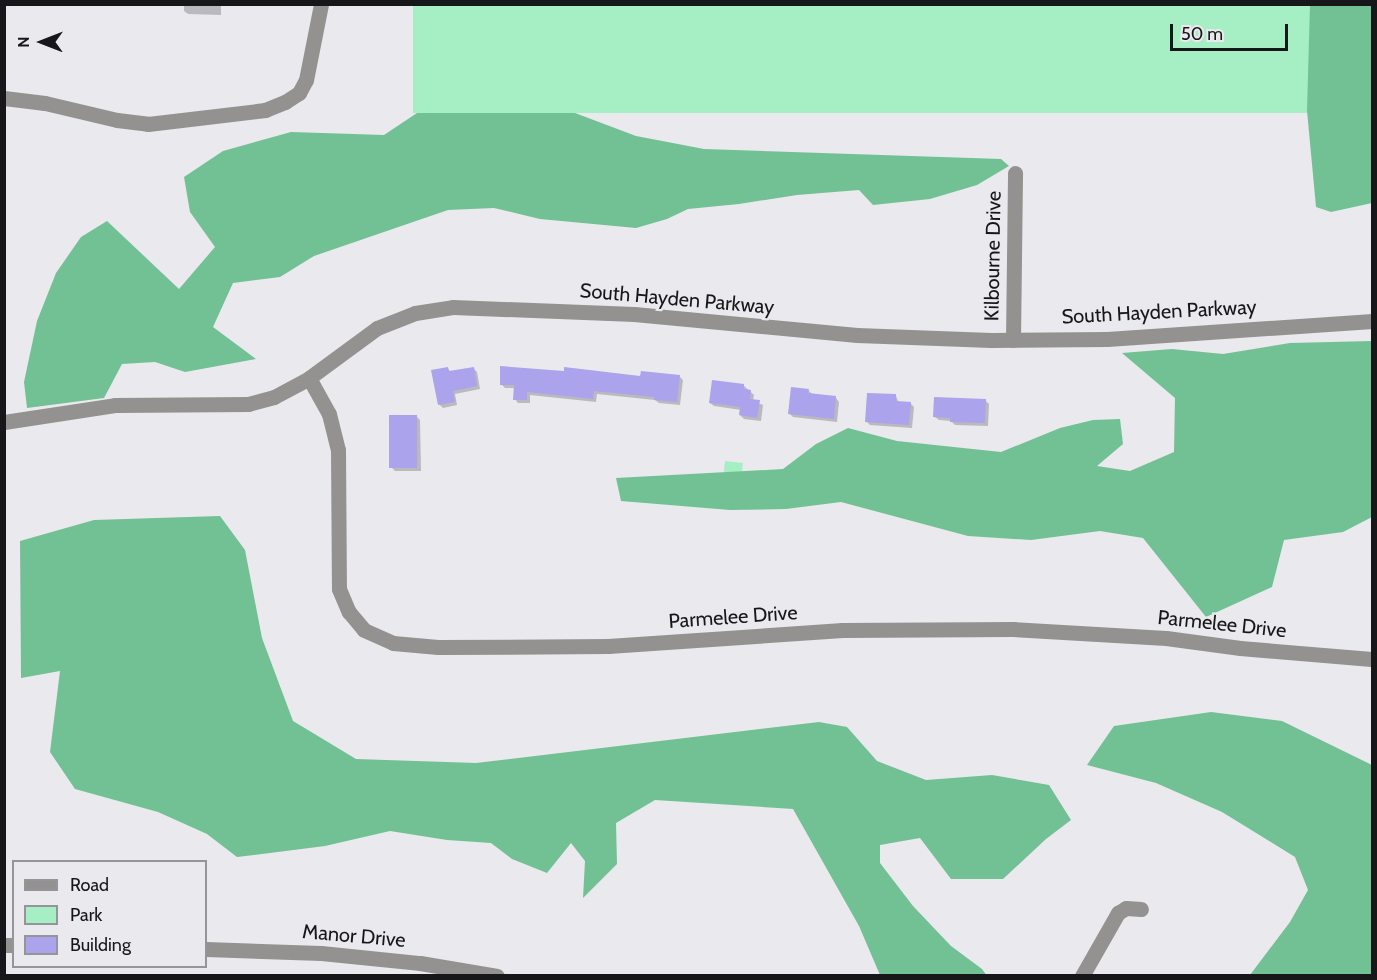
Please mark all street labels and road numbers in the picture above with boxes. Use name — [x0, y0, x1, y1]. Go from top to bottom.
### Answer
street label: Kilbourne Drive — [980, 191, 1006, 321]
street label: South Hayden Parkway — [579, 279, 775, 319]
street label: South Hayden Parkway — [1061, 295, 1257, 329]
street label: Parmelee Drive — [668, 601, 798, 633]
street label: Parmelee Drive — [1156, 605, 1288, 643]
street label: Manor Drive — [301, 920, 407, 952]

